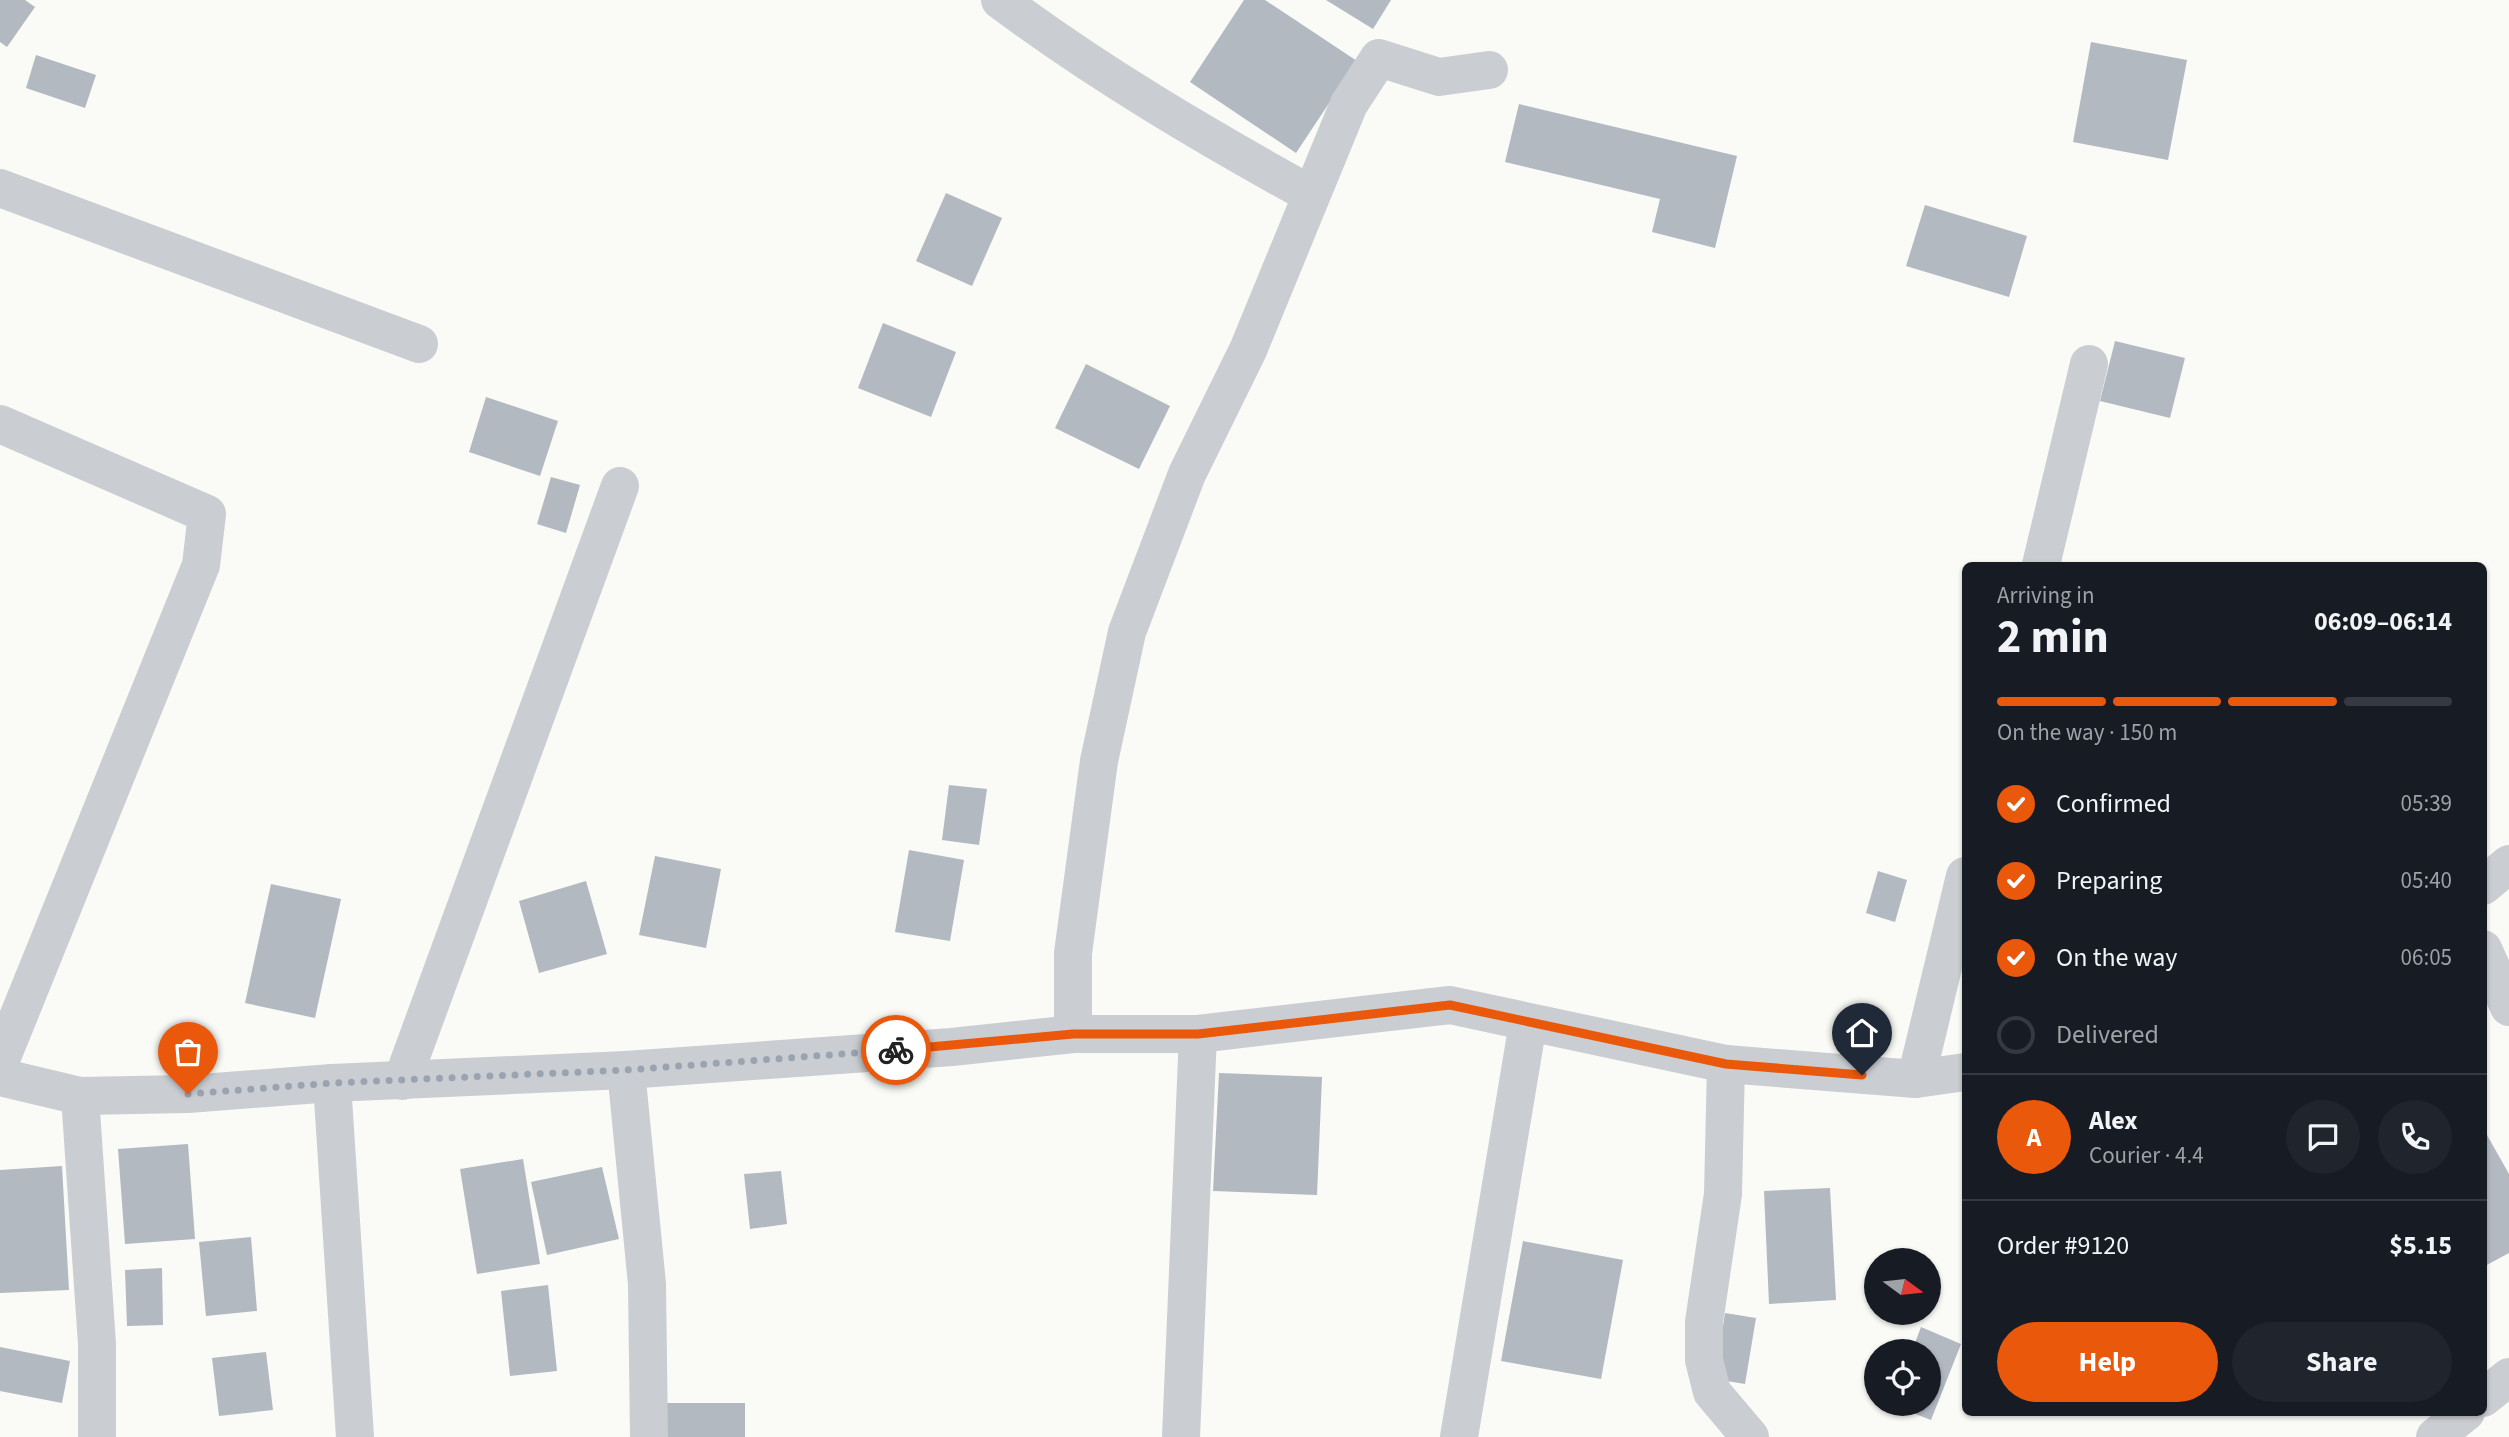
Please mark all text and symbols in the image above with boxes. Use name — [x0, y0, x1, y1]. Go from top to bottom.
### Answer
text: Arriving in — [1997, 579, 2095, 612]
text: 06:09–06:14 — [2314, 603, 2452, 640]
text: 2 min — [1997, 605, 2109, 670]
text: On the way · 150 m — [1997, 716, 2177, 749]
icon: check — [1997, 785, 2035, 823]
text: Confirmed — [2056, 785, 2171, 822]
text: 05:39 — [2401, 787, 2452, 820]
icon: check — [1997, 862, 2035, 900]
text: Preparing — [2056, 862, 2162, 899]
text: 05:40 — [2401, 864, 2452, 897]
icon: check — [1997, 939, 2035, 977]
text: On the way — [2056, 939, 2177, 976]
text: 06:05 — [2401, 941, 2452, 974]
pin — [1832, 1003, 1892, 1075]
icon: home — [1843, 1014, 1881, 1052]
courier — [861, 1015, 931, 1085]
text: Delivered — [2056, 1016, 2159, 1053]
pin — [158, 1022, 218, 1094]
icon: bike — [877, 1031, 915, 1069]
icon: bag — [169, 1033, 207, 1071]
button: chat — [2286, 1100, 2360, 1174]
button: phone — [2378, 1100, 2452, 1174]
text: Alex — [2089, 1102, 2138, 1139]
text: A — [2027, 1119, 2041, 1156]
text: Courier · 4.4 — [2089, 1139, 2204, 1172]
text: Order #9120 — [1997, 1227, 2129, 1264]
text: $5.15 — [2389, 1227, 2452, 1264]
north arrow — [1864, 1248, 1941, 1325]
map controls — [1864, 1248, 1941, 1416]
button: Help — [1997, 1322, 2218, 1402]
button: Share — [2232, 1322, 2452, 1402]
button: locate — [1864, 1339, 1941, 1416]

